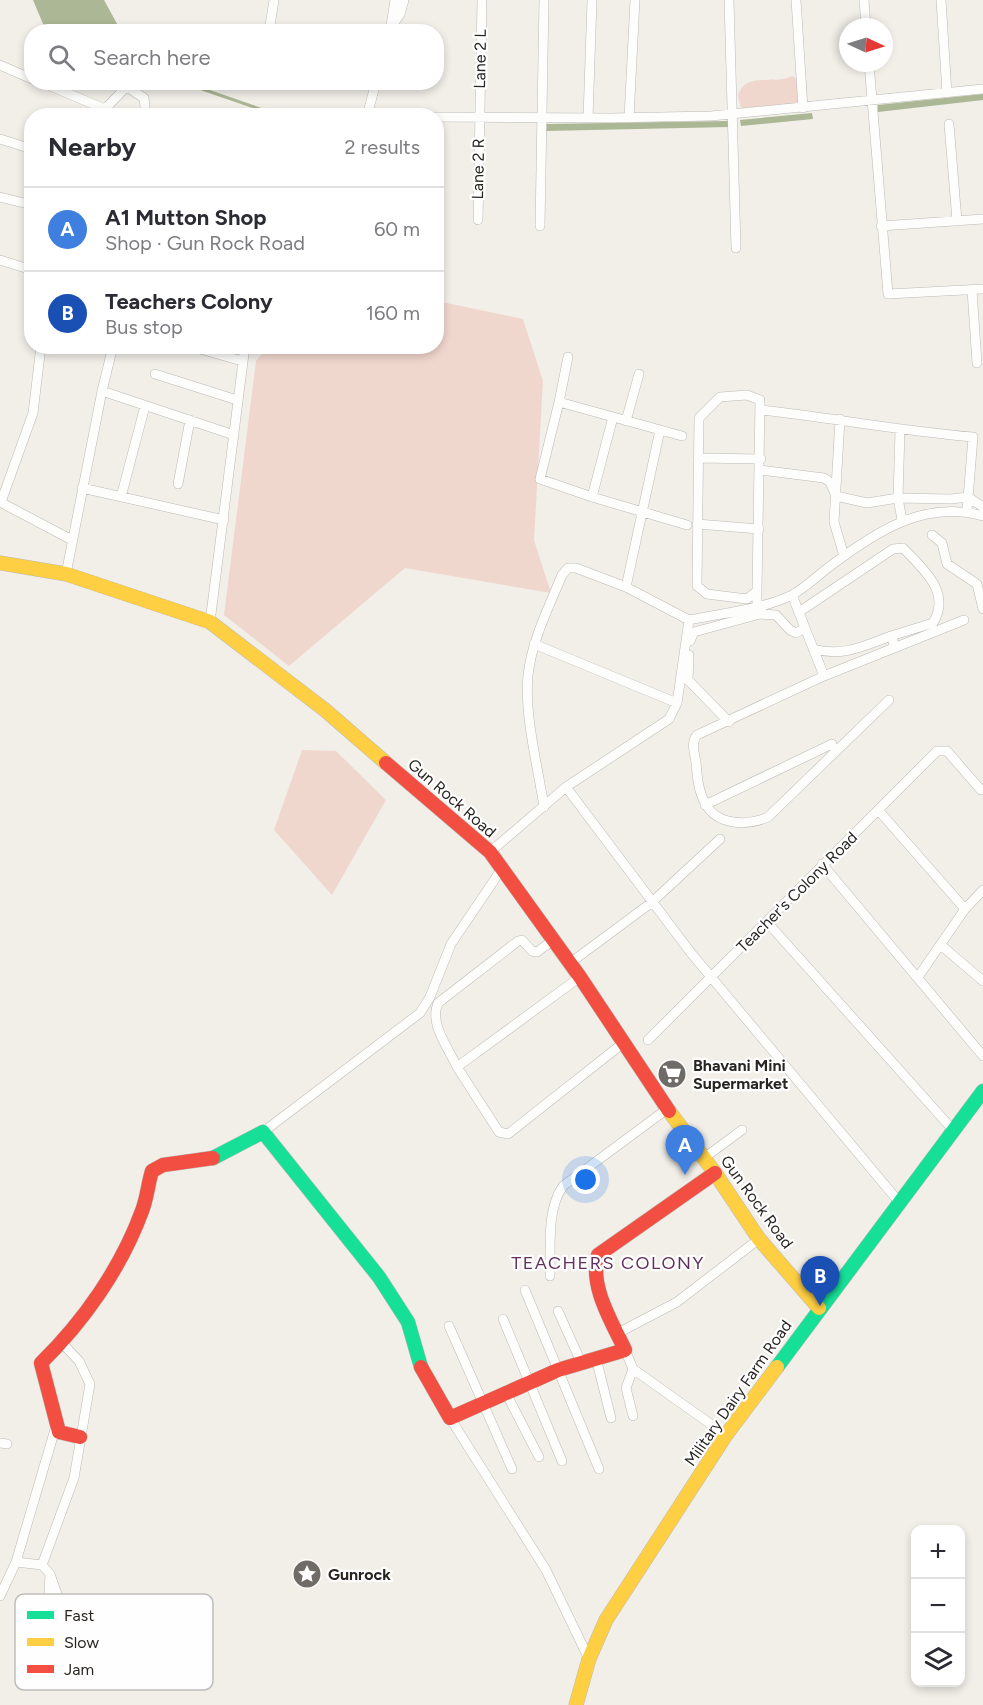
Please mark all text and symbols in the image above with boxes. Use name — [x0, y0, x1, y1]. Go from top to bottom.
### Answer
north arrow — [839, 18, 893, 72]
search box — [24, 24, 444, 90]
street label: Lane 2 L — [470, 29, 490, 89]
icon: search — [45, 41, 78, 74]
text: Search here — [93, 44, 211, 71]
text: Nearby — [48, 131, 136, 163]
text: 2 results — [344, 135, 420, 159]
street label: Lane 2 R — [468, 138, 488, 200]
text: A1 Mutton Shop — [105, 204, 266, 231]
text: A — [60, 217, 75, 241]
text: 60 m — [374, 217, 420, 241]
text: Shop · Gun Rock Road — [105, 231, 305, 255]
text: Teachers Colony — [105, 288, 273, 315]
text: B — [61, 301, 74, 325]
text: 160 m — [366, 301, 420, 325]
text: Bus stop — [105, 315, 183, 339]
street label: Gun Rock Road — [404, 755, 500, 841]
street label: Teacher's Colony Road — [733, 828, 861, 956]
place label: Bhavani Mini Supermarket — [693, 1056, 788, 1093]
supermarket icon: Bhavani Mini Supermarket — [656, 1058, 688, 1090]
pin: A — [666, 1126, 704, 1175]
street label: Gun Rock Road — [717, 1152, 797, 1252]
your location — [571, 1165, 600, 1194]
district label: TEACHERS COLONY — [511, 1252, 705, 1274]
pin: B — [800, 1256, 840, 1306]
street label: Military Dairy Farm Road — [680, 1316, 796, 1470]
map controls — [911, 1525, 965, 1687]
button: + — [911, 1525, 965, 1579]
place icon: Gunrock — [291, 1558, 323, 1590]
place label: Gunrock — [328, 1565, 391, 1584]
button: − — [911, 1579, 965, 1633]
legend — [15, 1594, 213, 1690]
text: Fast — [64, 1606, 94, 1625]
text: Slow — [64, 1633, 99, 1652]
button: layers — [911, 1633, 965, 1687]
text: Jam — [64, 1660, 94, 1679]

